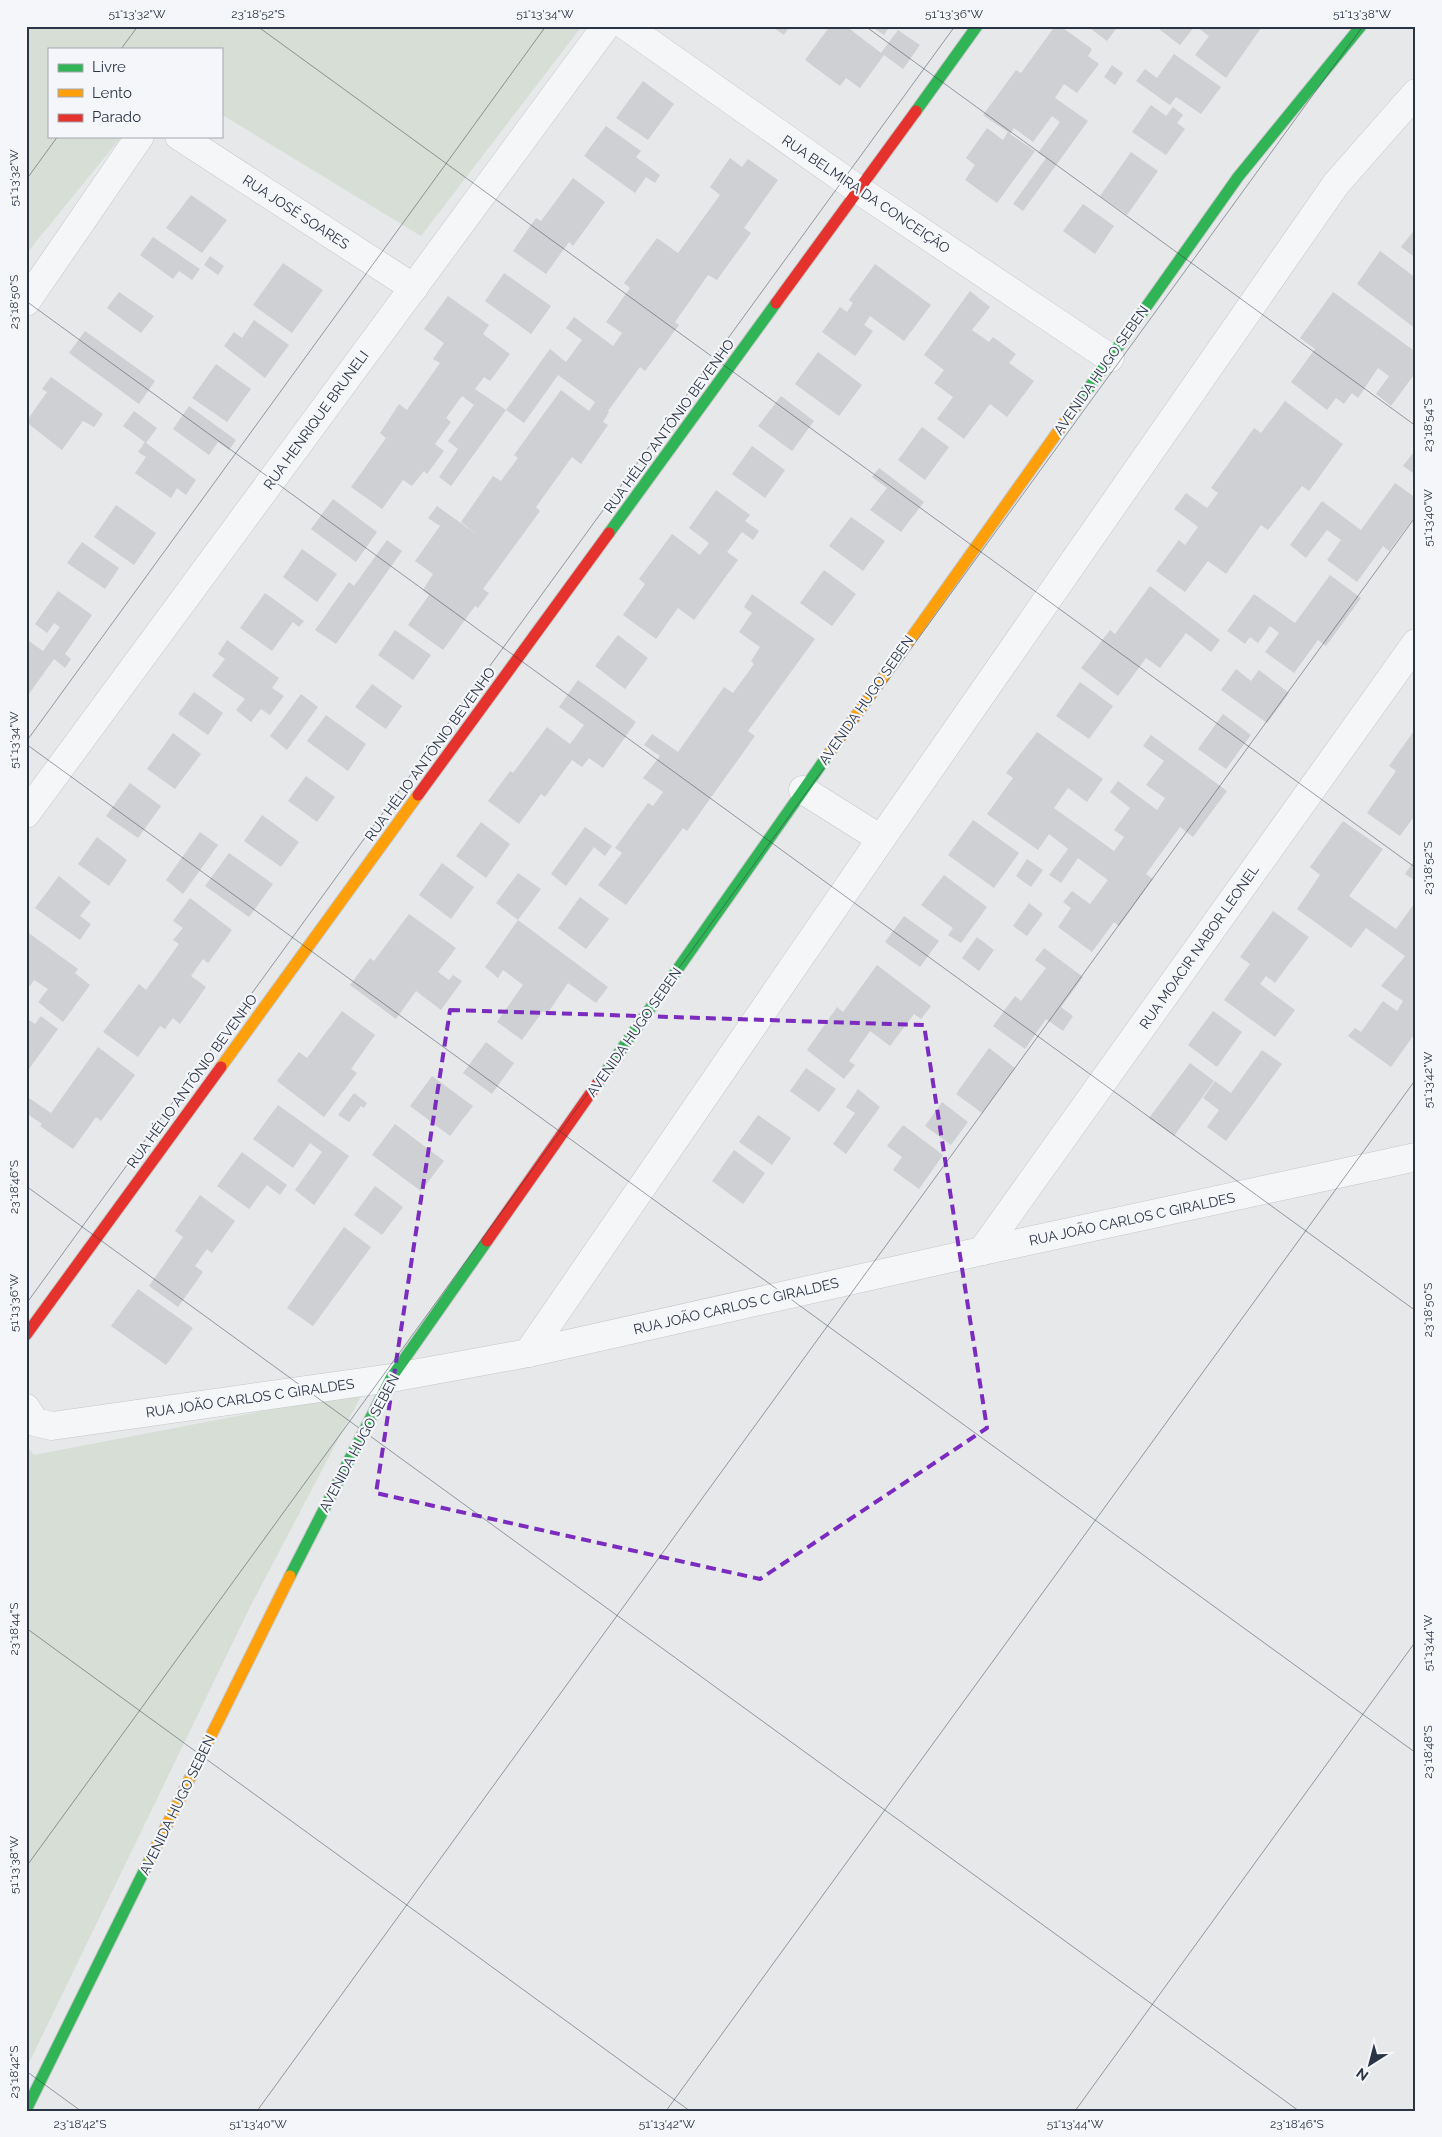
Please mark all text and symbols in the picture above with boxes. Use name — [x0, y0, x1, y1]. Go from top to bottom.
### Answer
text: 51°13'32"W — [108, 7, 166, 21]
text: 23°18'52"S — [231, 7, 285, 21]
text: 51°13'34"W — [516, 7, 574, 21]
text: 51°13'36"W — [925, 7, 983, 21]
text: 51°13'38"W — [1333, 7, 1391, 21]
legend — [48, 48, 222, 138]
text: Livre — [92, 58, 126, 76]
text: Lento — [92, 84, 132, 102]
text: Parado — [92, 108, 141, 126]
street label: RUA BELMIRA DA CONCEIÇÃO — [779, 131, 954, 256]
text: 51°13'32"W — [7, 149, 21, 207]
street label: RUA JOSÉ SOARES — [240, 171, 353, 253]
text: 23°18'50"S — [7, 275, 21, 329]
street label: AVENIDA HUGO SEBEN — [1050, 302, 1152, 438]
street label: RUA HÉLIO ANTÔNIO BEVENHO — [600, 335, 737, 516]
street label: RUA HENRIQUE BRUNELI — [260, 348, 372, 492]
text: 23°18'54"S — [1421, 398, 1435, 452]
text: 51°13'40"W — [1421, 489, 1435, 547]
street label: AVENIDA HUGO SEBEN — [815, 632, 917, 768]
street label: RUA HÉLIO ANTÔNIO BEVENHO — [361, 663, 498, 844]
text: 51°13'34"W — [7, 711, 21, 769]
text: 23°18'52"S — [1421, 841, 1435, 895]
street label: RUA MOACIR NABOR LEONEL — [1136, 862, 1262, 1032]
street label: AVENIDA HUGO SEBEN — [583, 964, 685, 1100]
street label: RUA HÉLIO ANTÔNIO BEVENHO — [123, 990, 260, 1171]
text: 51°13'42"W — [1421, 1051, 1435, 1108]
text: 23°18'46"S — [7, 1160, 21, 1214]
street label: RUA JOÃO CARLOS C GIRALDES — [1027, 1188, 1237, 1249]
street label: RUA JOÃO CARLOS C GIRALDES — [631, 1273, 841, 1337]
text: 51°13'36"W — [7, 1274, 21, 1332]
text: 23°18'50"S — [1421, 1283, 1435, 1337]
street label: AVENIDA HUGO SEBEN — [316, 1371, 402, 1515]
street label: RUA JOÃO CARLOS C GIRALDES — [145, 1374, 356, 1421]
text: 23°18'44"S — [7, 1602, 21, 1656]
text: 51°13'44"W — [1421, 1614, 1435, 1671]
text: 23°18'48"S — [1421, 1725, 1435, 1779]
street label: AVENIDA HUGO SEBEN — [136, 1732, 218, 1878]
text: 51°13'38"W — [7, 1836, 21, 1894]
north arrow — [1344, 2040, 1394, 2090]
text: 23°18'42"S — [7, 2046, 21, 2098]
text: N — [1353, 2065, 1371, 2084]
text: 23°18'42"S — [54, 2117, 106, 2131]
text: 51°13'40"W — [229, 2117, 287, 2131]
text: 51°13'42"W — [639, 2117, 696, 2131]
text: 51°13'44"W — [1047, 2117, 1104, 2131]
text: 23°18'46"S — [1270, 2117, 1324, 2131]

